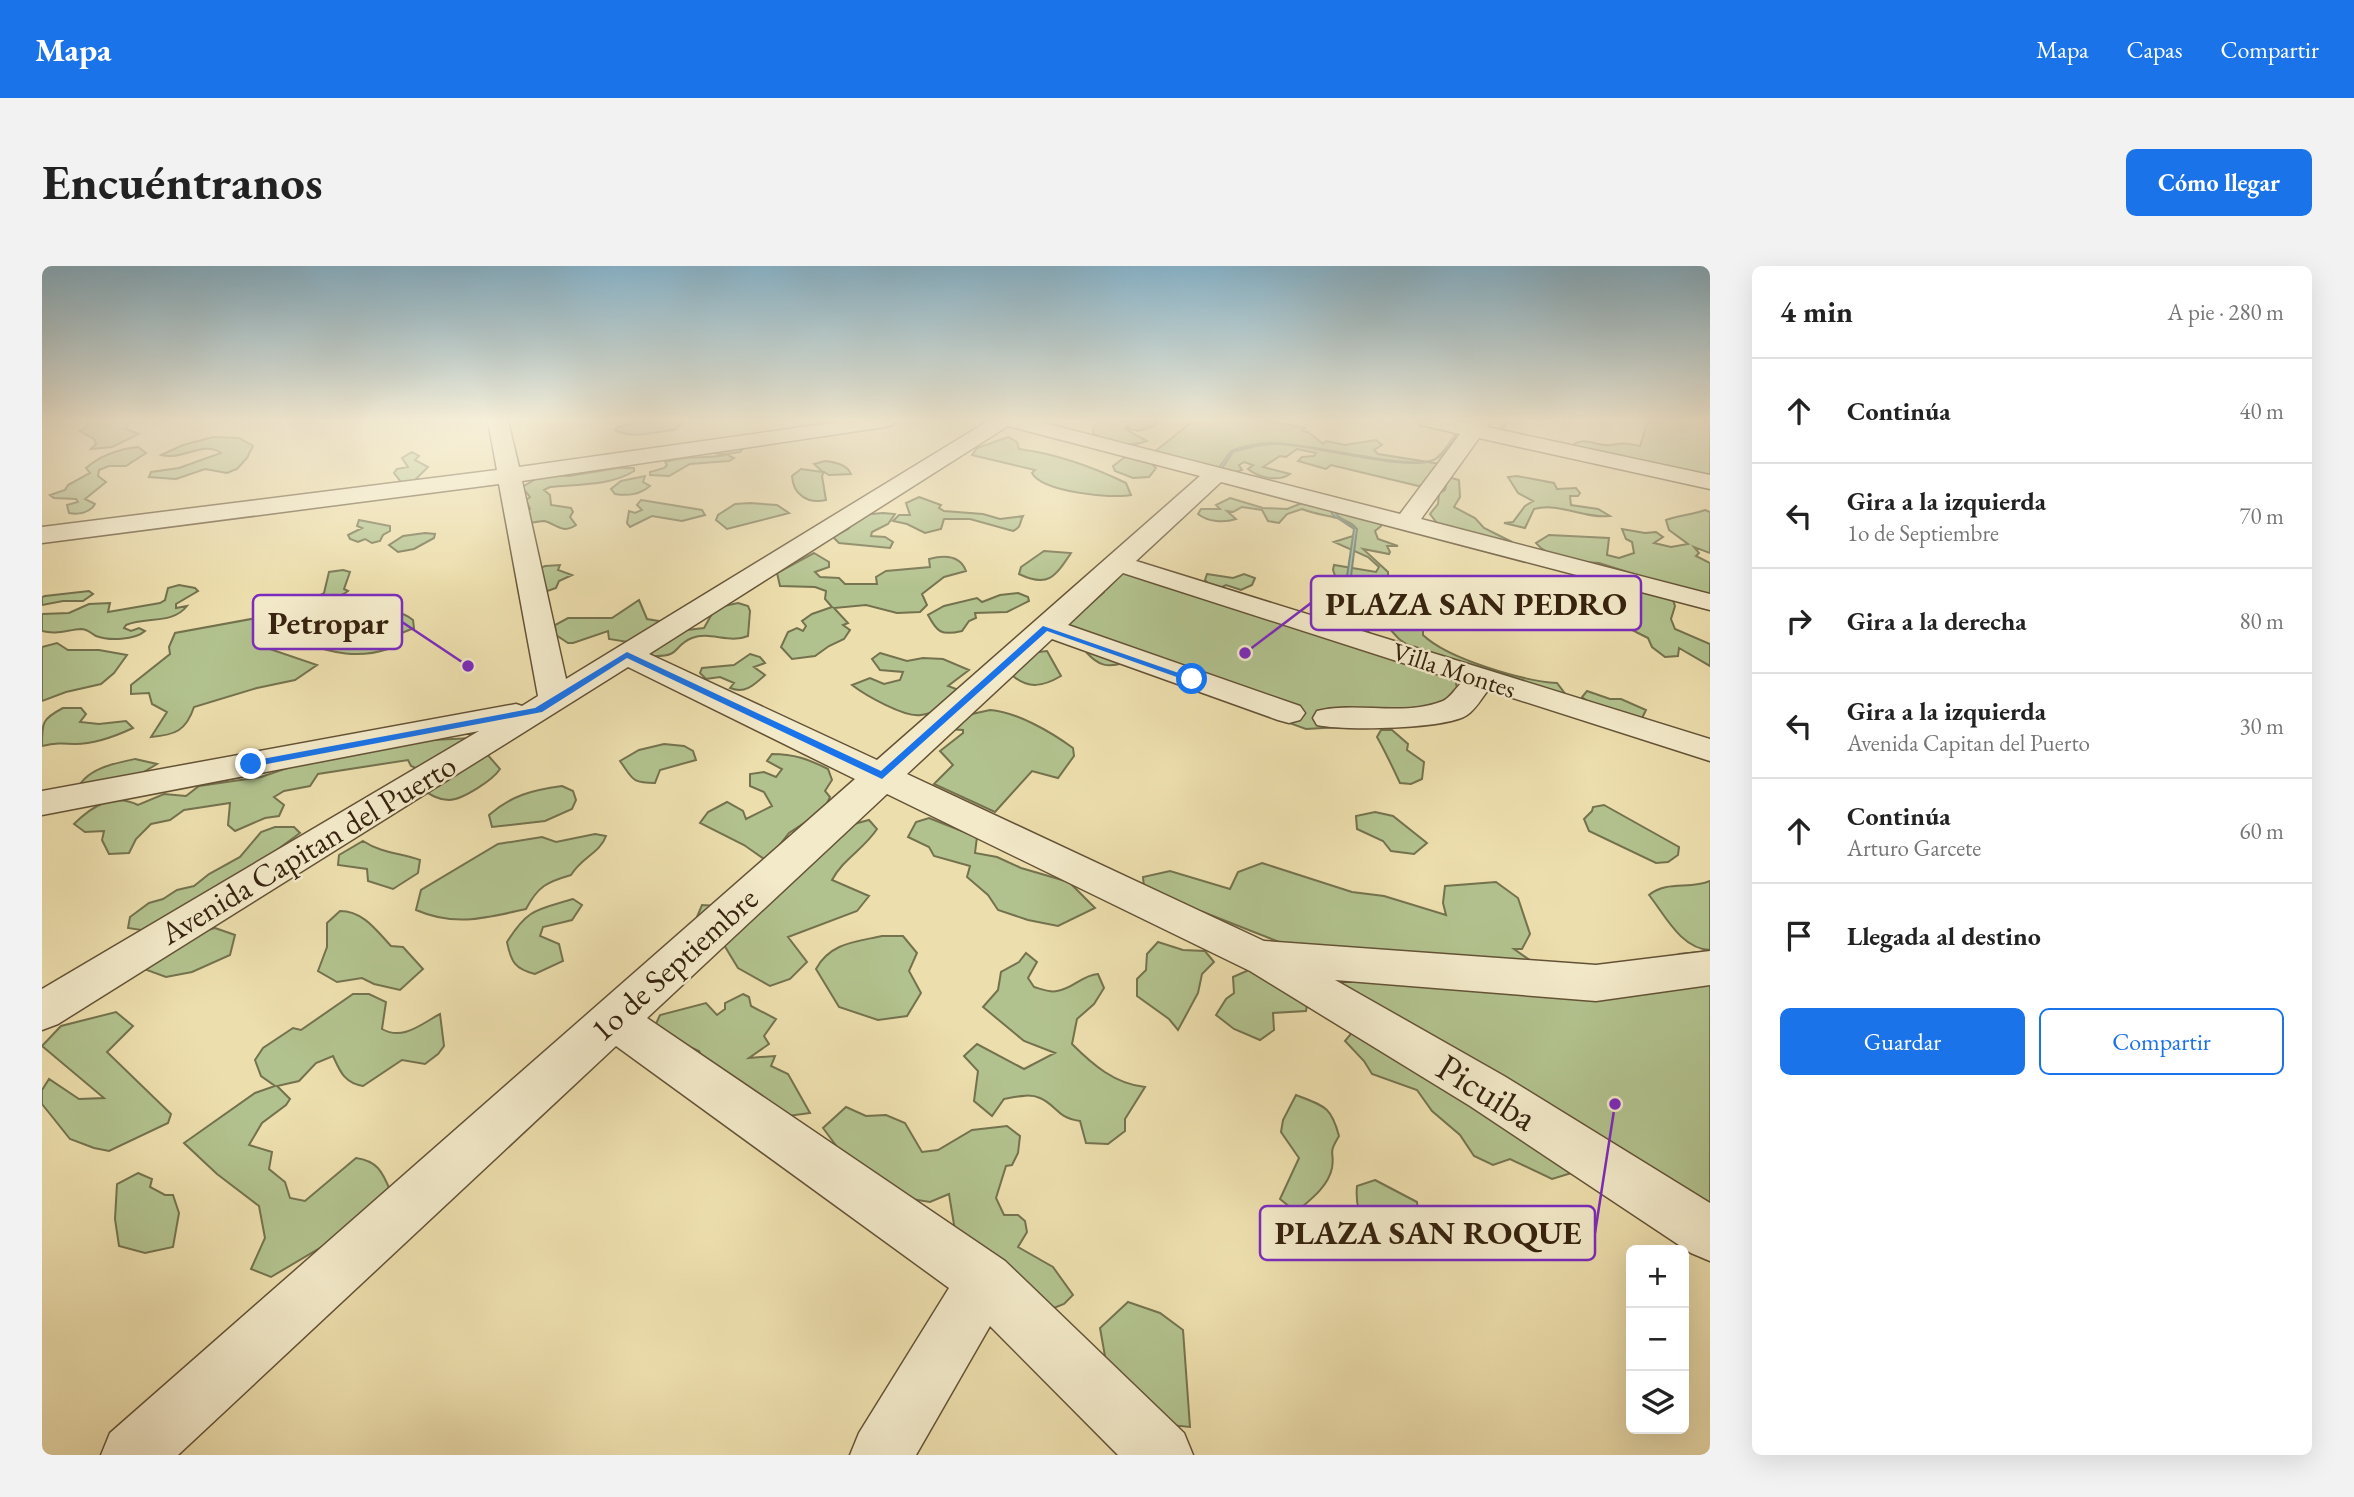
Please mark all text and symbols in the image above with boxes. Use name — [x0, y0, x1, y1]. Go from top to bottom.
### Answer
text: Mapa — [35, 28, 112, 71]
text: Mapa — [2036, 34, 2088, 65]
text: Capas — [2126, 34, 2182, 65]
text: Compartir — [2220, 34, 2319, 65]
button: Cómo llegar — [2126, 149, 2312, 216]
text: Encuéntranos — [42, 150, 323, 214]
text: 4 min — [1780, 292, 1853, 331]
text: A pie · 280 m — [2168, 297, 2284, 327]
icon: ahead — [1780, 392, 1818, 430]
text: Continúa — [1847, 394, 1951, 428]
text: 40 m — [2239, 396, 2284, 426]
text: Gira a la izquierda — [1847, 484, 2046, 518]
icon: left — [1780, 497, 1818, 535]
text: 70 m — [2239, 501, 2284, 531]
text: 1o de Septiembre — [1847, 518, 1999, 548]
callout: PLAZA SAN PEDRO — [1311, 576, 1641, 630]
text: PLAZA SAN PEDRO — [1325, 582, 1627, 625]
callout: Petropar — [253, 595, 402, 649]
text: Petropar — [267, 601, 389, 644]
icon: right — [1780, 602, 1818, 640]
text: Gira a la derecha — [1847, 604, 2027, 638]
text: 80 m — [2239, 606, 2284, 636]
street label: Villa Montes — [1388, 634, 1520, 706]
route start — [1176, 663, 1207, 694]
text: Gira a la izquierda — [1847, 694, 2046, 728]
icon: left — [1780, 707, 1818, 745]
text: 30 m — [2239, 711, 2284, 741]
text: Avenida Capitan del Puerto — [1847, 728, 2090, 758]
street label: Avenida Capitan del Puerto — [151, 744, 464, 955]
route end — [235, 748, 266, 779]
text: Continúa — [1847, 799, 1951, 833]
icon: ahead — [1780, 812, 1818, 850]
text: 60 m — [2239, 816, 2284, 846]
text: Arturo Garcete — [1847, 833, 1981, 863]
street label: 1o de Septiembre — [581, 878, 767, 1050]
icon: arrive — [1780, 917, 1818, 955]
text: Llegada al destino — [1847, 919, 2041, 953]
button: Guardar — [1780, 1008, 2025, 1075]
button: Compartir — [2039, 1008, 2284, 1075]
street label: Picuiba — [1428, 1042, 1547, 1142]
callout: PLAZA SAN ROQUE — [1260, 1206, 1595, 1260]
text: PLAZA SAN ROQUE — [1274, 1211, 1582, 1254]
map controls — [1626, 1245, 1689, 1434]
button: + — [1626, 1245, 1689, 1308]
button: − — [1626, 1308, 1689, 1371]
button: layers — [1626, 1371, 1689, 1434]

